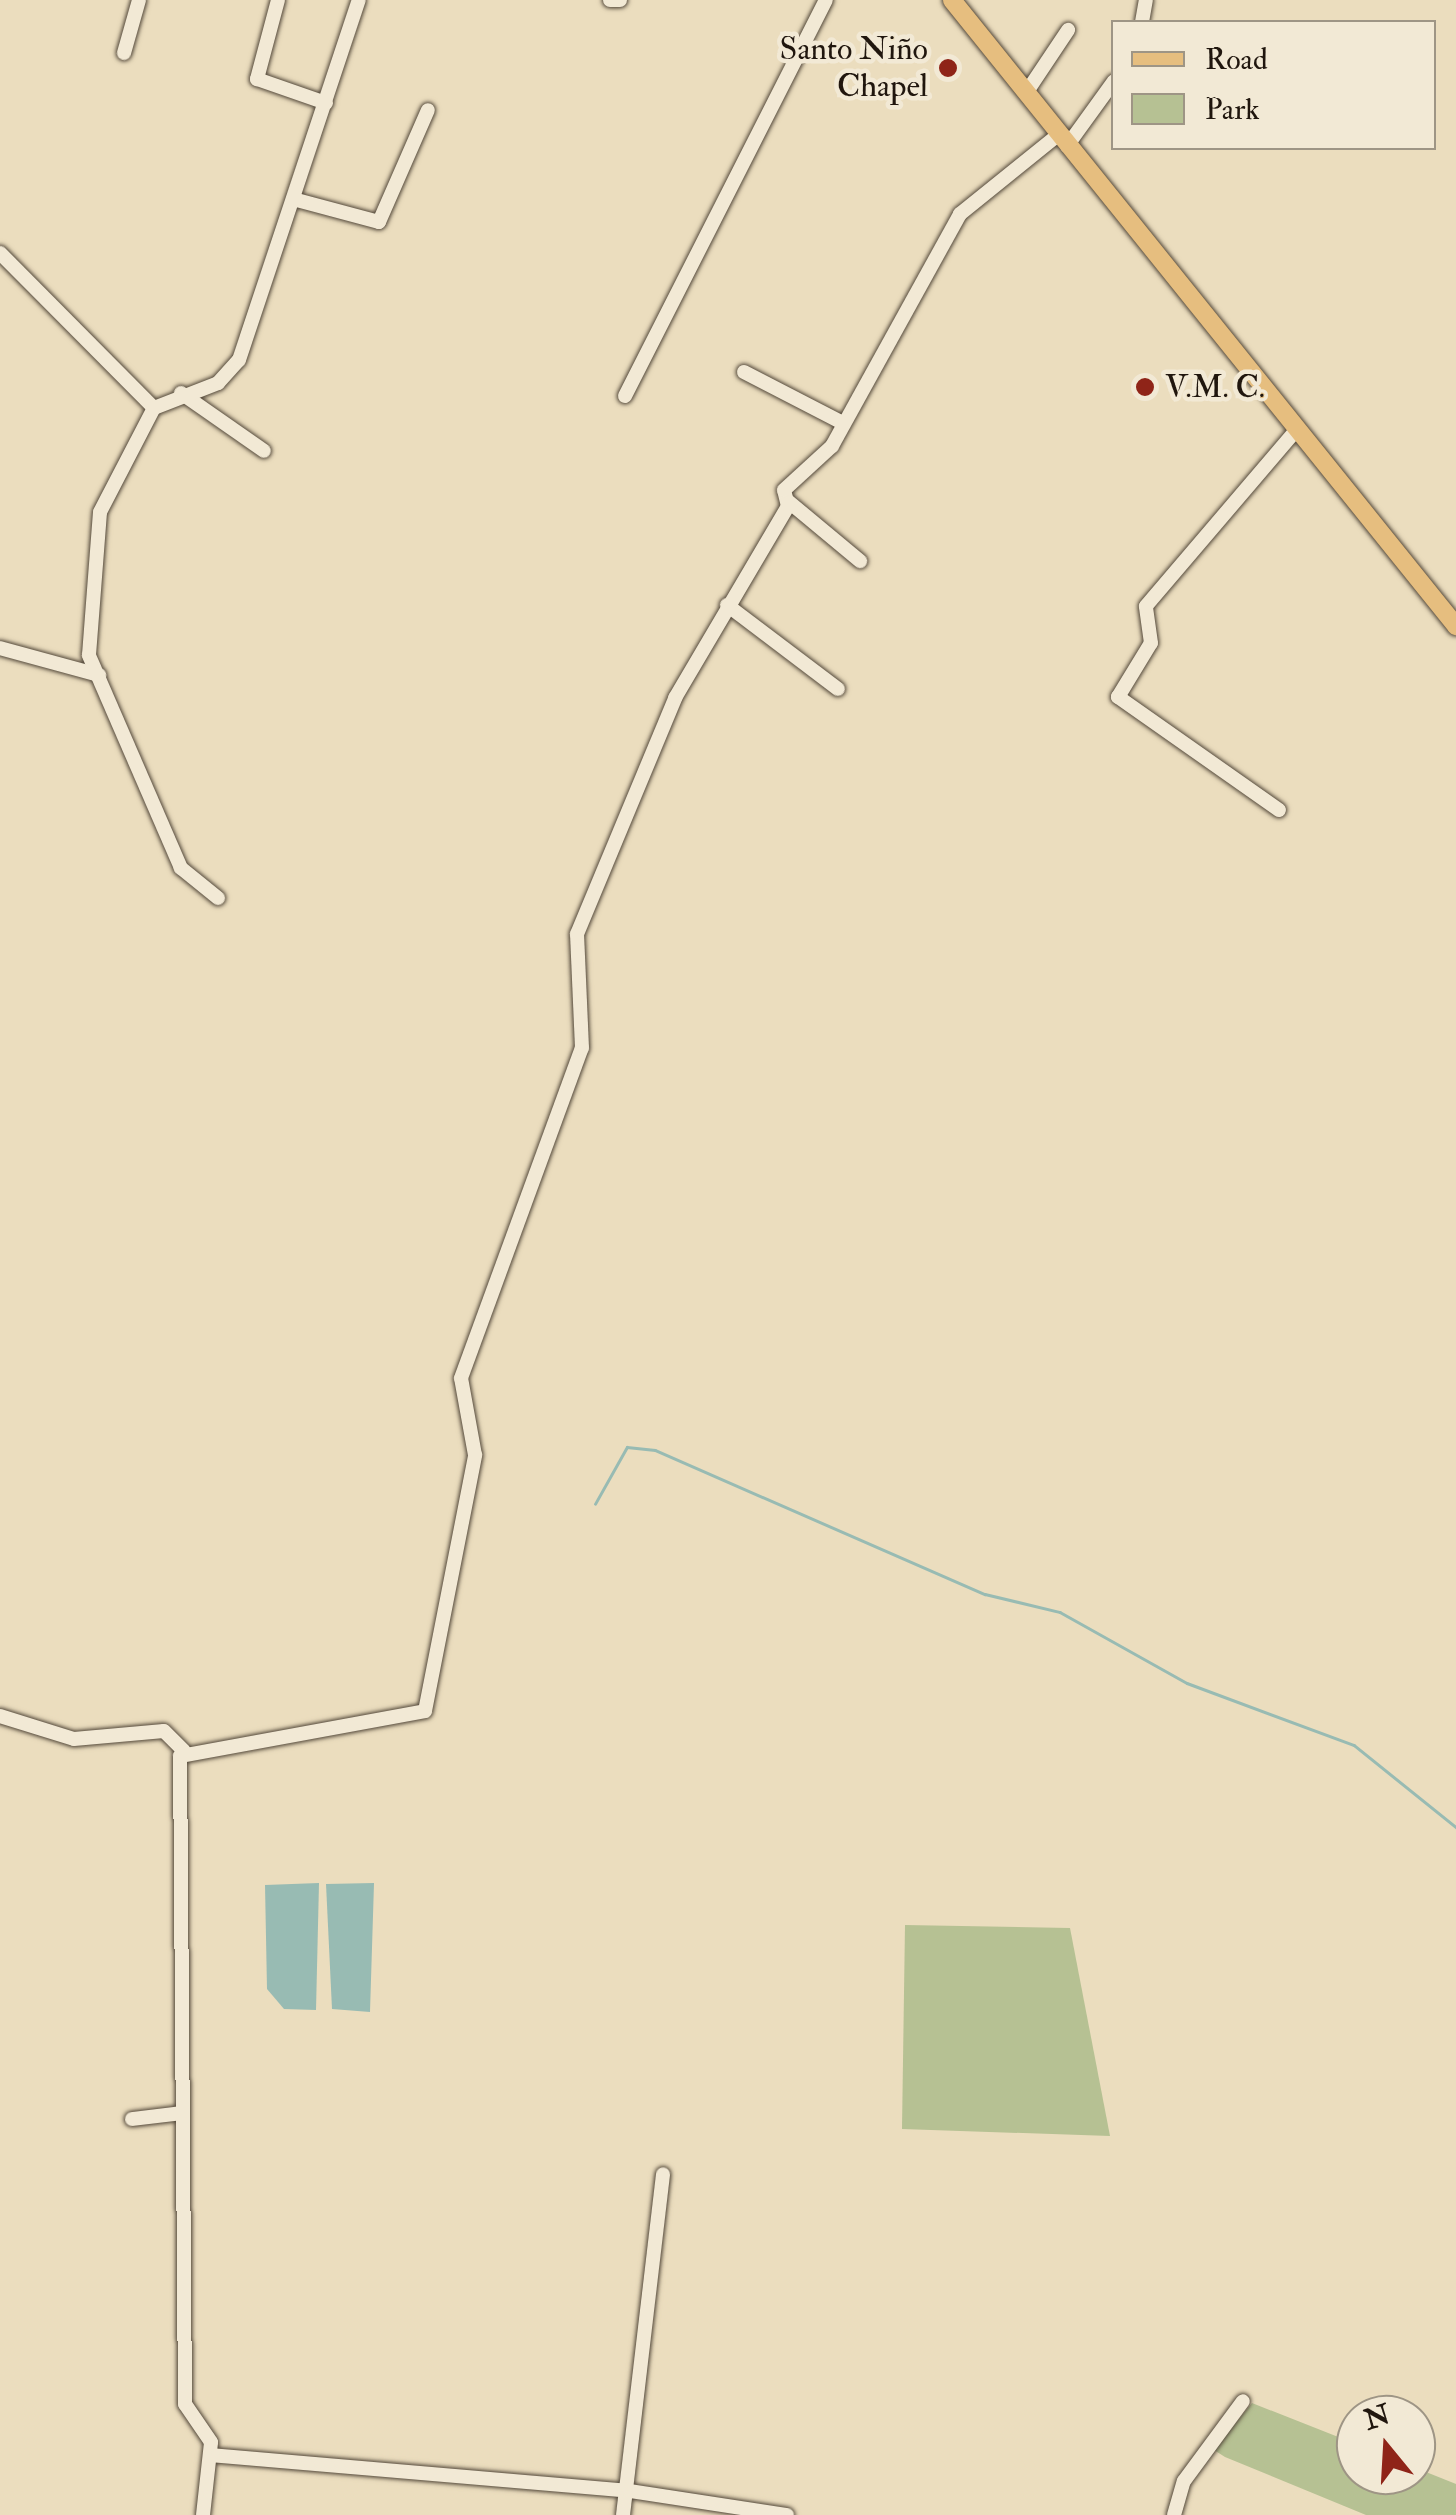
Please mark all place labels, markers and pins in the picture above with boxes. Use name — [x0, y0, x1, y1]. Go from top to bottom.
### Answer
place label: Santo Niño Chapel — [780, 31, 928, 106]
marker: Santo Niño Chapel — [937, 57, 959, 79]
place label: V.M. C. — [1165, 368, 1265, 406]
marker: V.M. C. — [1134, 376, 1156, 398]

